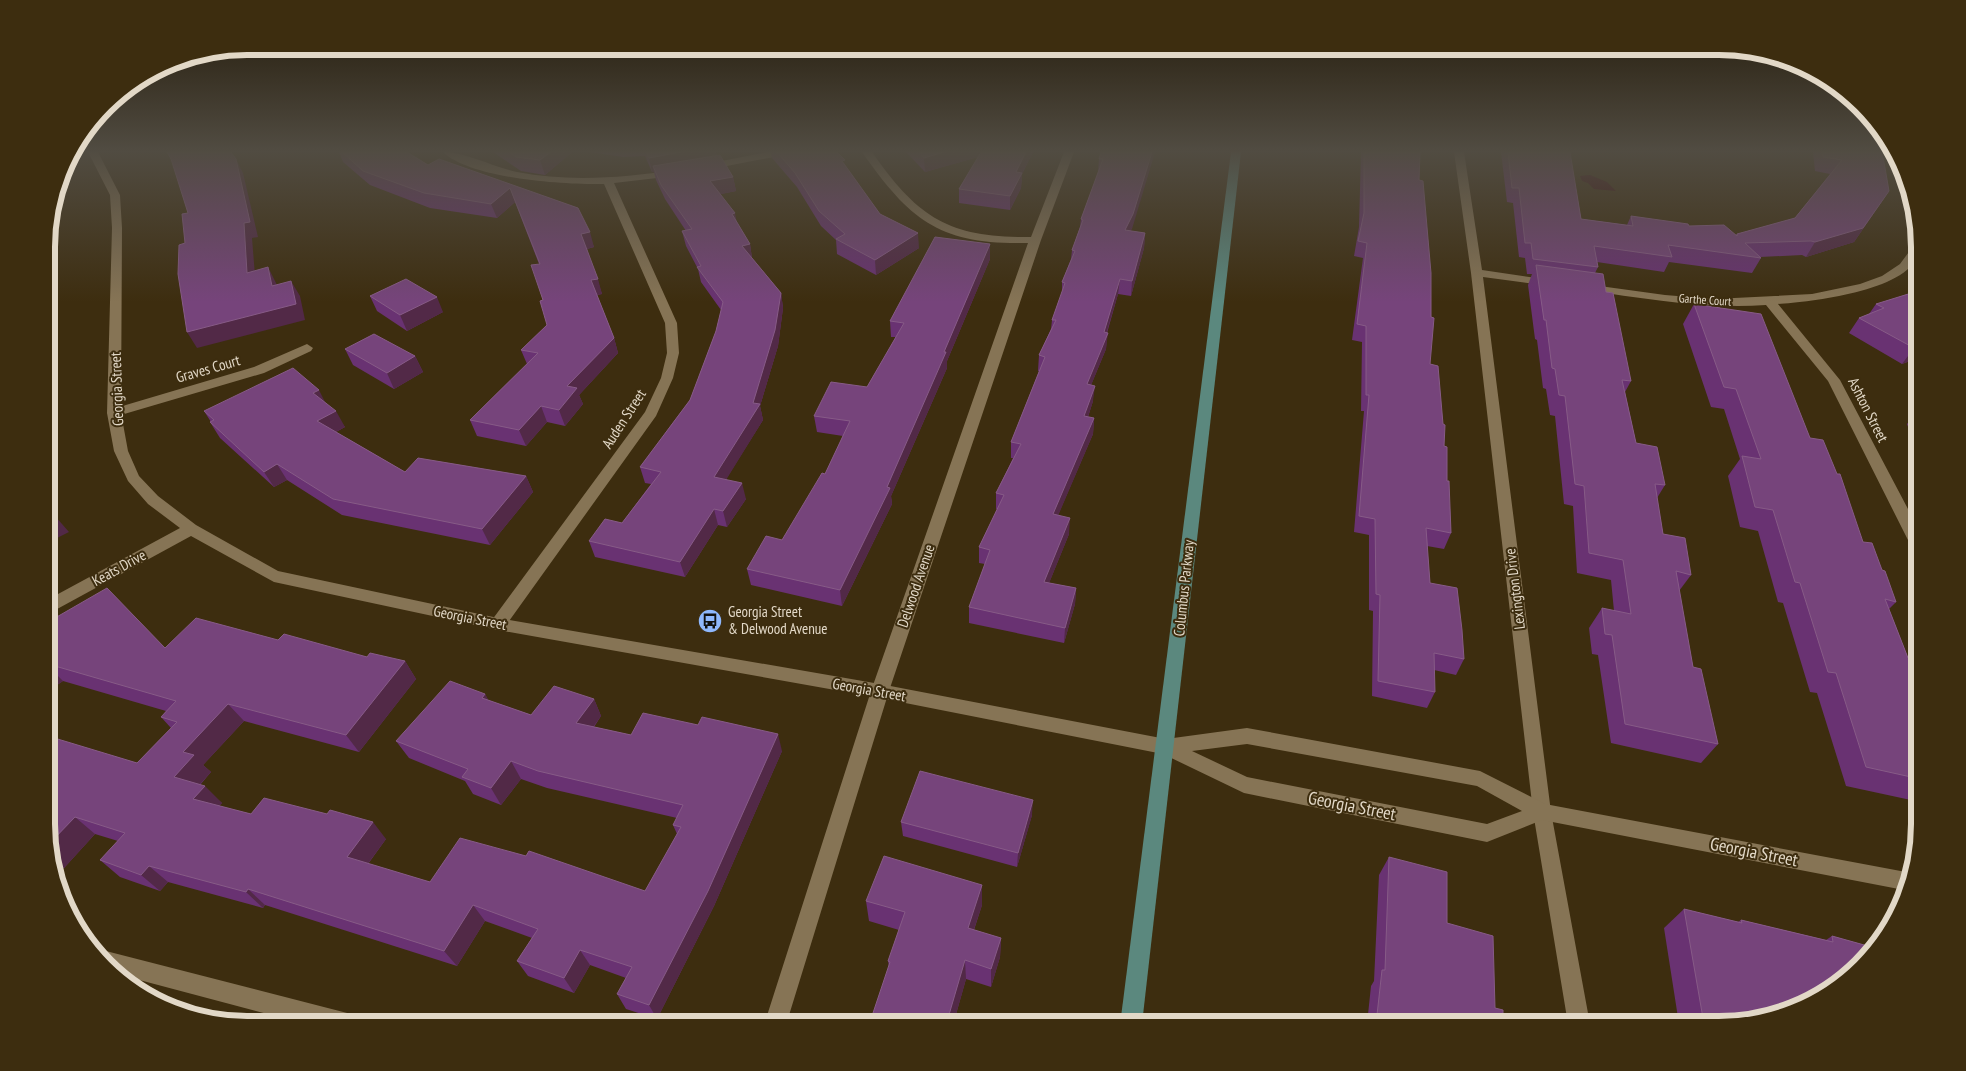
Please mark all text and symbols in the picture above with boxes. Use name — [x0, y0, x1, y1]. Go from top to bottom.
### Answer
street label: Garthe Court — [1678, 290, 1733, 309]
street label: Graves Court — [174, 350, 242, 387]
street label: Georgia Street — [106, 352, 127, 426]
street label: Ashton Street — [1844, 374, 1893, 445]
street label: Auden Street — [597, 385, 650, 452]
street label: Columbus Parkway — [1169, 538, 1198, 637]
street label: Delwood Avenue — [892, 542, 939, 630]
street label: Keats Drive — [89, 545, 149, 590]
street label: Lexington Drive — [1500, 547, 1529, 631]
street label: Georgia Street — [432, 601, 508, 634]
place label: Georgia Street & Delwood Avenue — [728, 602, 827, 638]
bus stop icon: Georgia Street & Delwood Avenue — [697, 608, 723, 634]
street label: Georgia Street — [831, 674, 907, 705]
street label: Georgia Street — [1306, 786, 1398, 825]
street label: Georgia Street — [1708, 832, 1800, 871]

